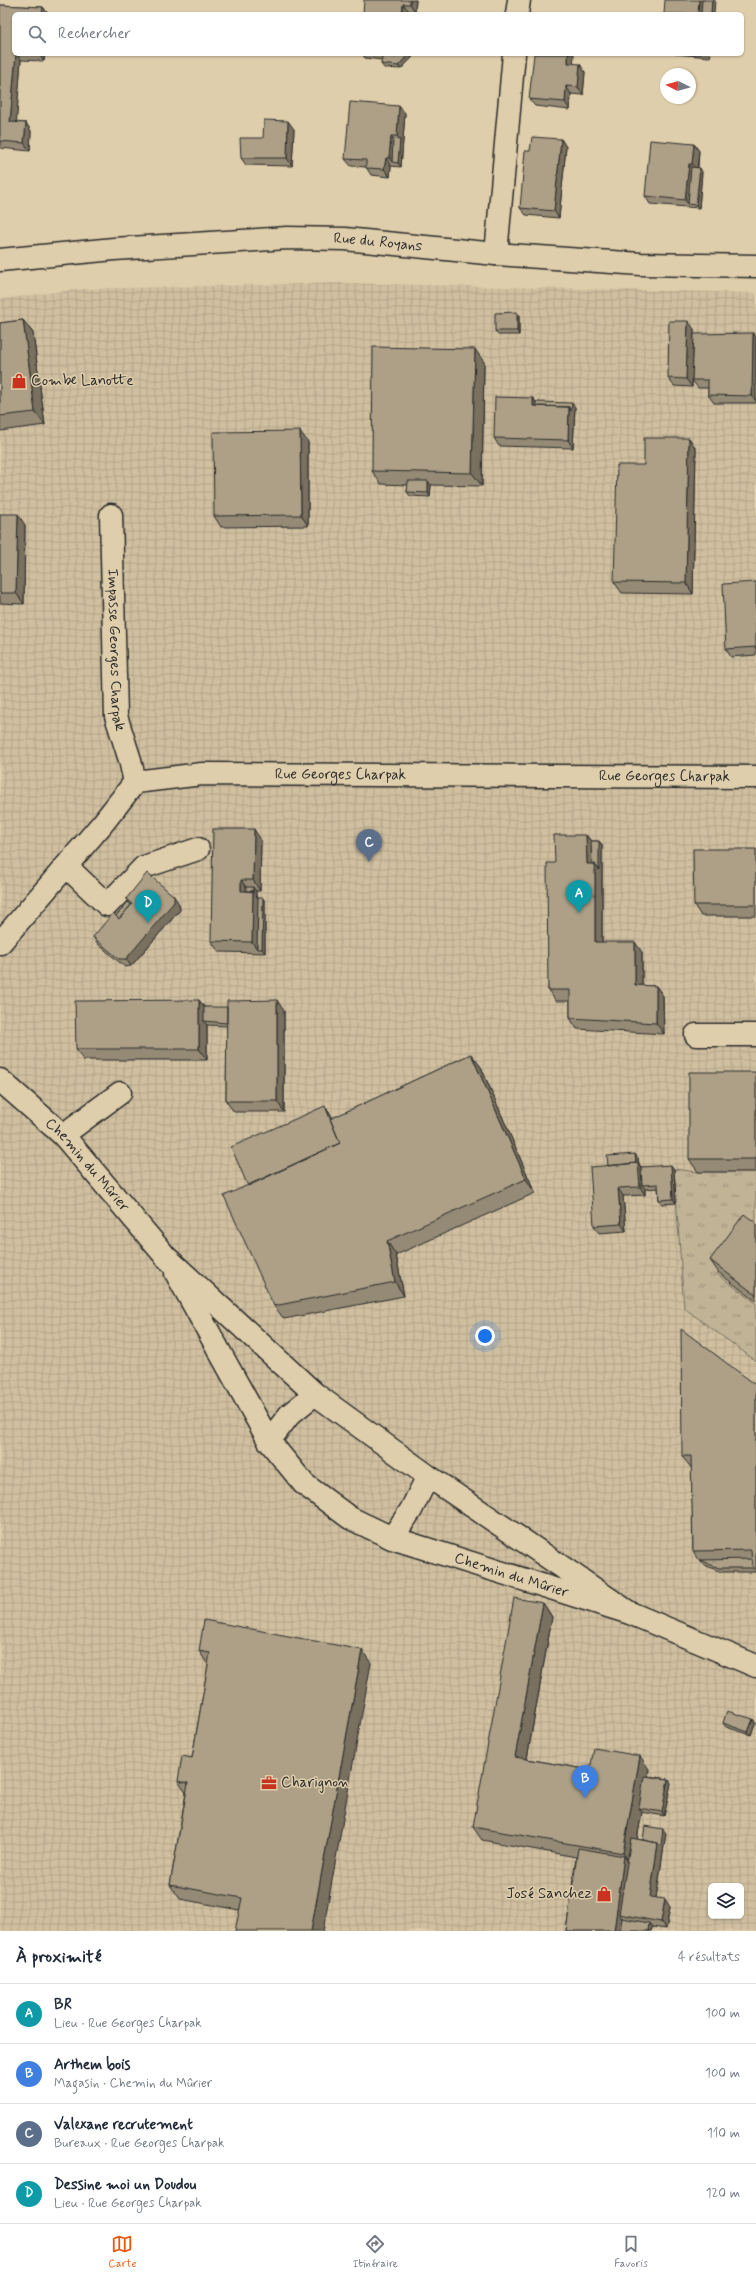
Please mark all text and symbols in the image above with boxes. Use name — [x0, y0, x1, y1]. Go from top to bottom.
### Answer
search box — [12, 12, 744, 56]
icon: search — [26, 23, 48, 45]
text: Rechercher — [58, 24, 131, 44]
north arrow — [660, 68, 696, 104]
street label: Rue du Royans — [334, 229, 423, 257]
place label: Combe Lanotte — [31, 371, 134, 391]
shop icon: Combe Lanotte — [10, 372, 28, 390]
street label: Impasse Georges Charpak — [102, 568, 130, 734]
street label: Rue Georges Charpak — [275, 764, 406, 786]
street label: Rue Georges Charpak — [599, 766, 730, 787]
pin: C — [356, 829, 382, 862]
pin: A — [566, 880, 592, 913]
pin: D — [135, 890, 161, 923]
street label: Chemin du Mûrier — [41, 1114, 134, 1217]
your location — [475, 1326, 495, 1346]
street label: Chemin du Mûrier — [452, 1548, 572, 1603]
pin: B — [572, 1765, 598, 1798]
place label: Charignon — [281, 1773, 350, 1793]
office icon: Charignon — [260, 1774, 278, 1792]
map controls — [708, 1883, 744, 1919]
button: layers — [708, 1883, 744, 1919]
place label: José Sanchez — [506, 1884, 592, 1904]
shop icon: José Sanchez — [595, 1885, 613, 1903]
text: À proximité — [16, 1946, 101, 1968]
text: 4 résultats — [678, 1949, 740, 1966]
text: BR — [54, 1995, 72, 2015]
text: A — [25, 2005, 33, 2022]
text: 100 m — [705, 2005, 740, 2022]
text: Lieu · Rue Georges Charpak — [54, 2015, 202, 2032]
text: Arthem bois — [54, 2055, 130, 2075]
text: B — [25, 2065, 33, 2082]
text: 100 m — [705, 2065, 740, 2082]
text: Magasin · Chemin du Mûrier — [54, 2075, 212, 2092]
text: Valexane recrutement — [54, 2115, 193, 2135]
text: C — [24, 2125, 34, 2142]
text: 110 m — [707, 2125, 740, 2142]
text: Bureaux · Rue Georges Charpak — [54, 2135, 225, 2152]
text: Dessine moi un Doudou — [54, 2175, 196, 2195]
text: D — [25, 2185, 33, 2202]
text: 120 m — [706, 2185, 740, 2202]
text: Lieu · Rue Georges Charpak — [54, 2195, 202, 2212]
tab: Carte — [108, 2233, 136, 2271]
tab: Itinéraire — [353, 2233, 398, 2271]
tab: Favoris — [614, 2233, 648, 2271]

